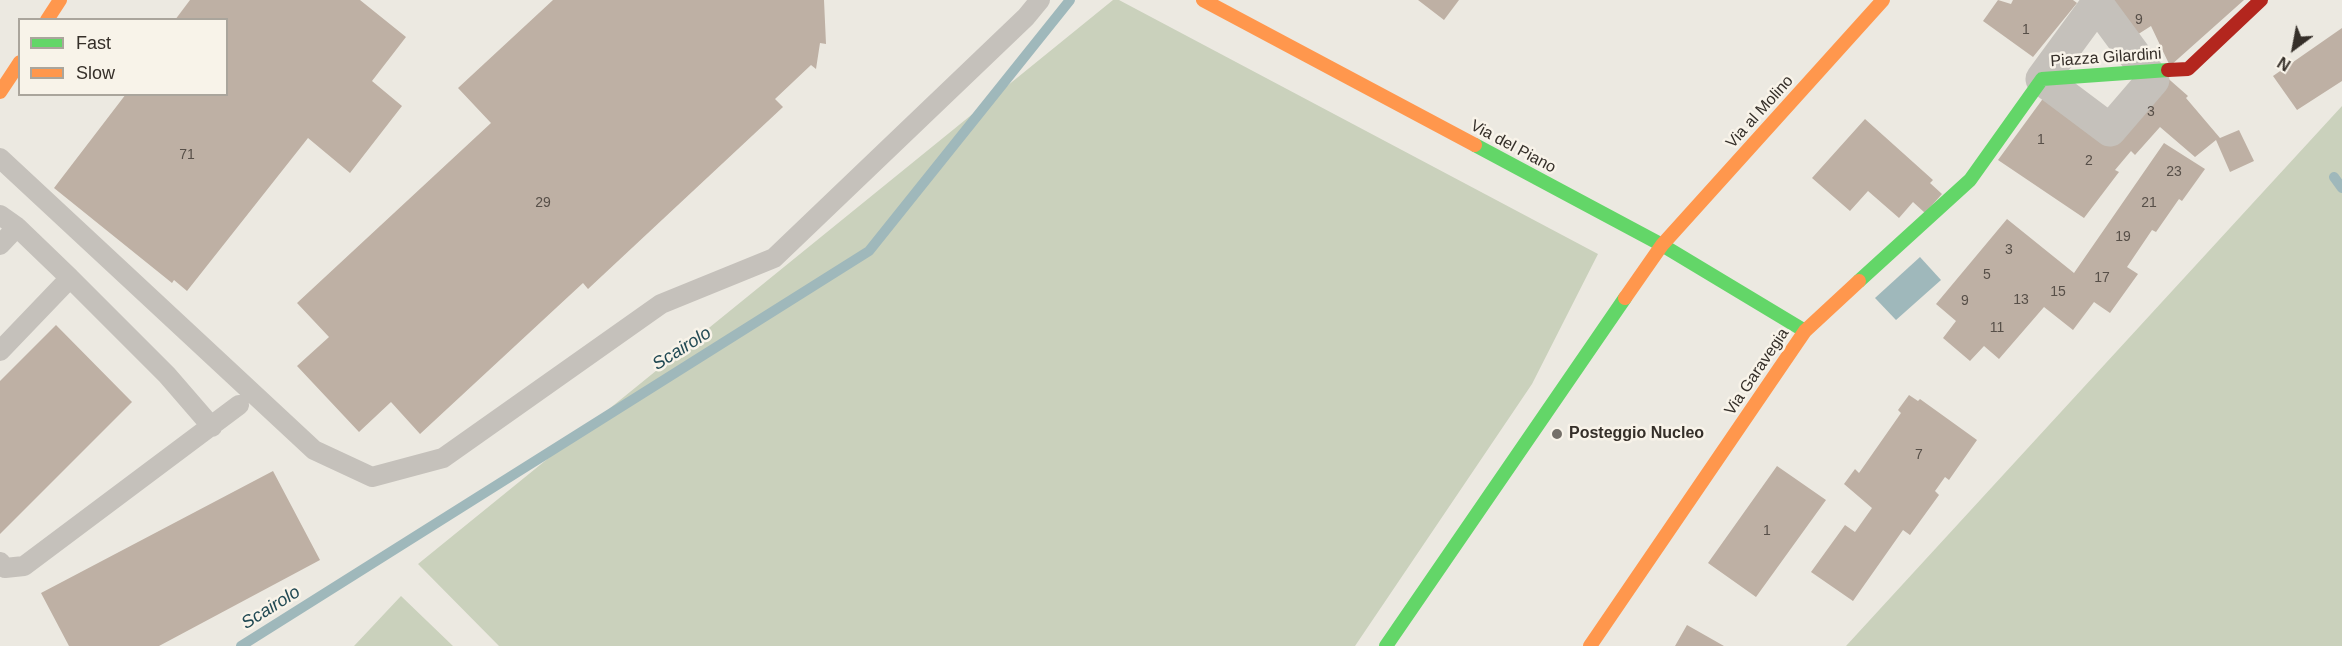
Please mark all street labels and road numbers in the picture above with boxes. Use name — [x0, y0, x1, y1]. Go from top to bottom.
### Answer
street label: Piazza Gilardini — [2050, 45, 2162, 71]
street label: Via al Molino — [1722, 72, 1798, 152]
street label: Via del Piano — [1467, 116, 1559, 178]
street label: Via Garavegia — [1721, 325, 1793, 419]

